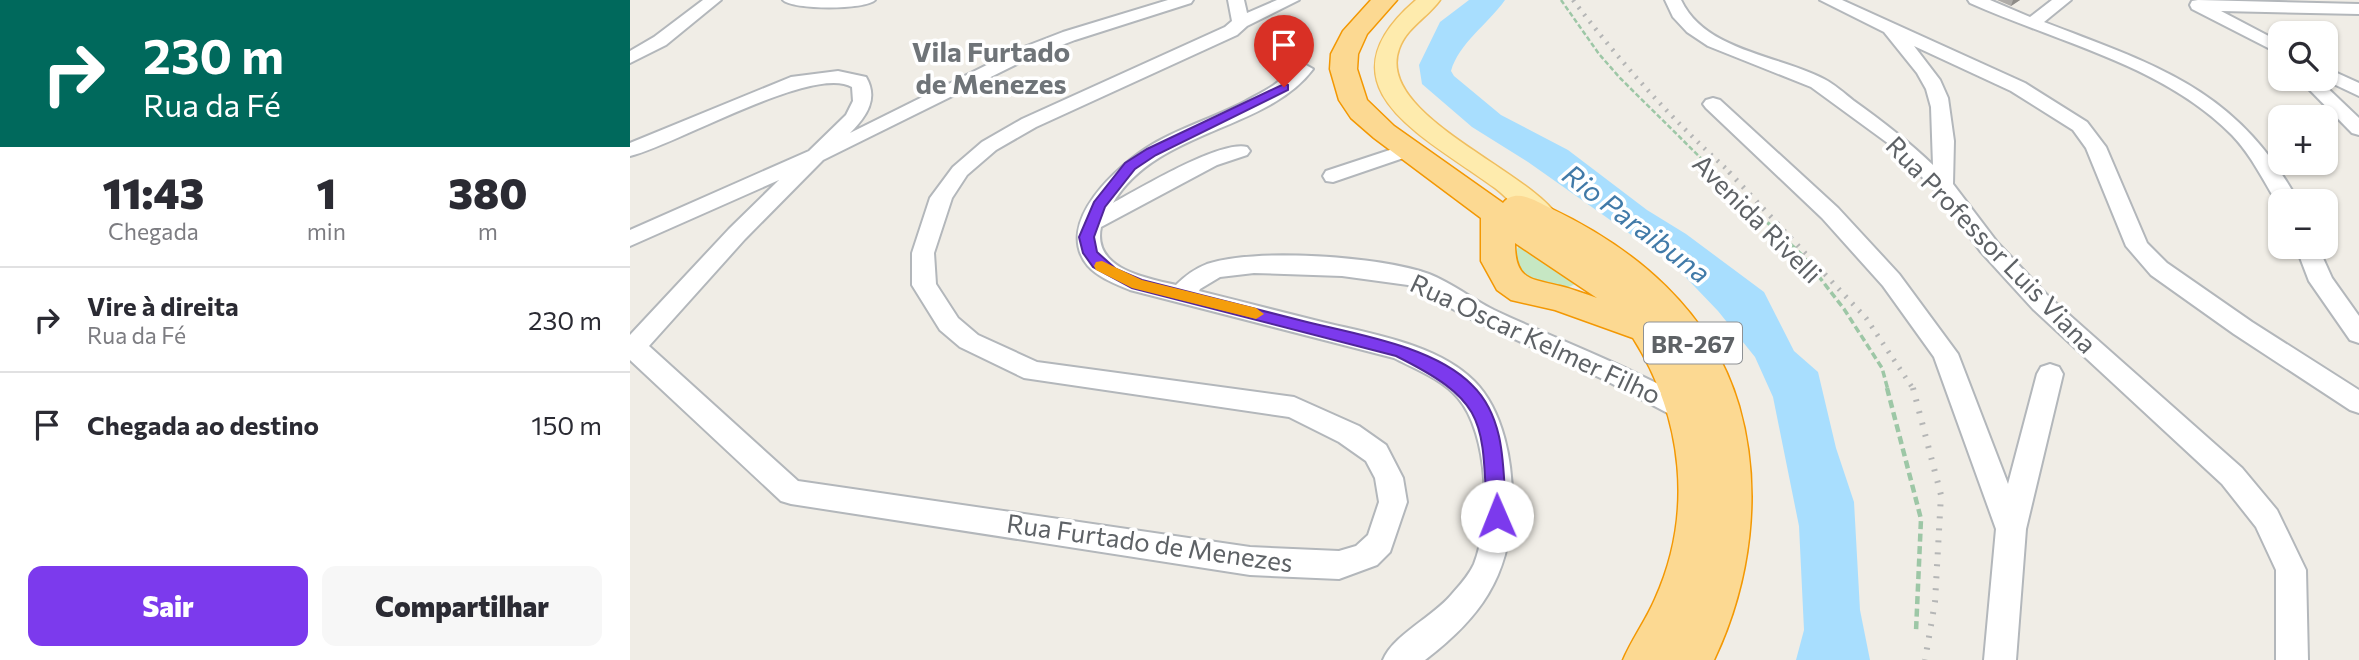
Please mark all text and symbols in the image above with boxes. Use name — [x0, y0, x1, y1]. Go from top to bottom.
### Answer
pin — [1254, 15, 1314, 87]
map controls — [2268, 21, 2338, 259]
button: search — [2268, 21, 2338, 91]
text: 230 m — [143, 24, 284, 84]
icon: arrive — [1265, 26, 1303, 64]
icon: right — [28, 28, 119, 119]
district label: Vila Furtado de Menezes — [912, 34, 1070, 100]
text: Rua da Fé — [143, 84, 281, 124]
button: + — [2268, 105, 2338, 175]
street label: Rua Professor Luis Viana — [1880, 129, 2104, 359]
street label: Avenida Rivelli — [1687, 147, 1829, 289]
water label: Rio Paraibuna — [1557, 156, 1717, 290]
text: 11:43 — [102, 166, 204, 218]
text: 1 — [316, 166, 336, 218]
text: 380 — [448, 166, 528, 218]
button: − — [2268, 189, 2338, 259]
text: Chegada — [108, 217, 199, 245]
text: min — [307, 217, 346, 245]
text: m — [478, 217, 498, 245]
street label: Rua Oscar Kelmer Filho — [1406, 266, 1666, 410]
text: Vire à direita — [87, 290, 239, 321]
icon: right — [28, 301, 66, 339]
text: 230 m — [528, 304, 602, 335]
text: Rua da Fé — [87, 321, 186, 349]
road number: BR-267 — [1644, 322, 1742, 364]
icon: arrive — [28, 406, 66, 444]
text: Chegada ao destino — [87, 409, 319, 440]
text: 150 m — [531, 409, 602, 440]
position arrow — [1460, 479, 1534, 553]
street label: Rua Furtado de Menezes — [1005, 507, 1295, 577]
button: Sair — [28, 566, 308, 646]
button: Compartilhar — [322, 566, 602, 646]

